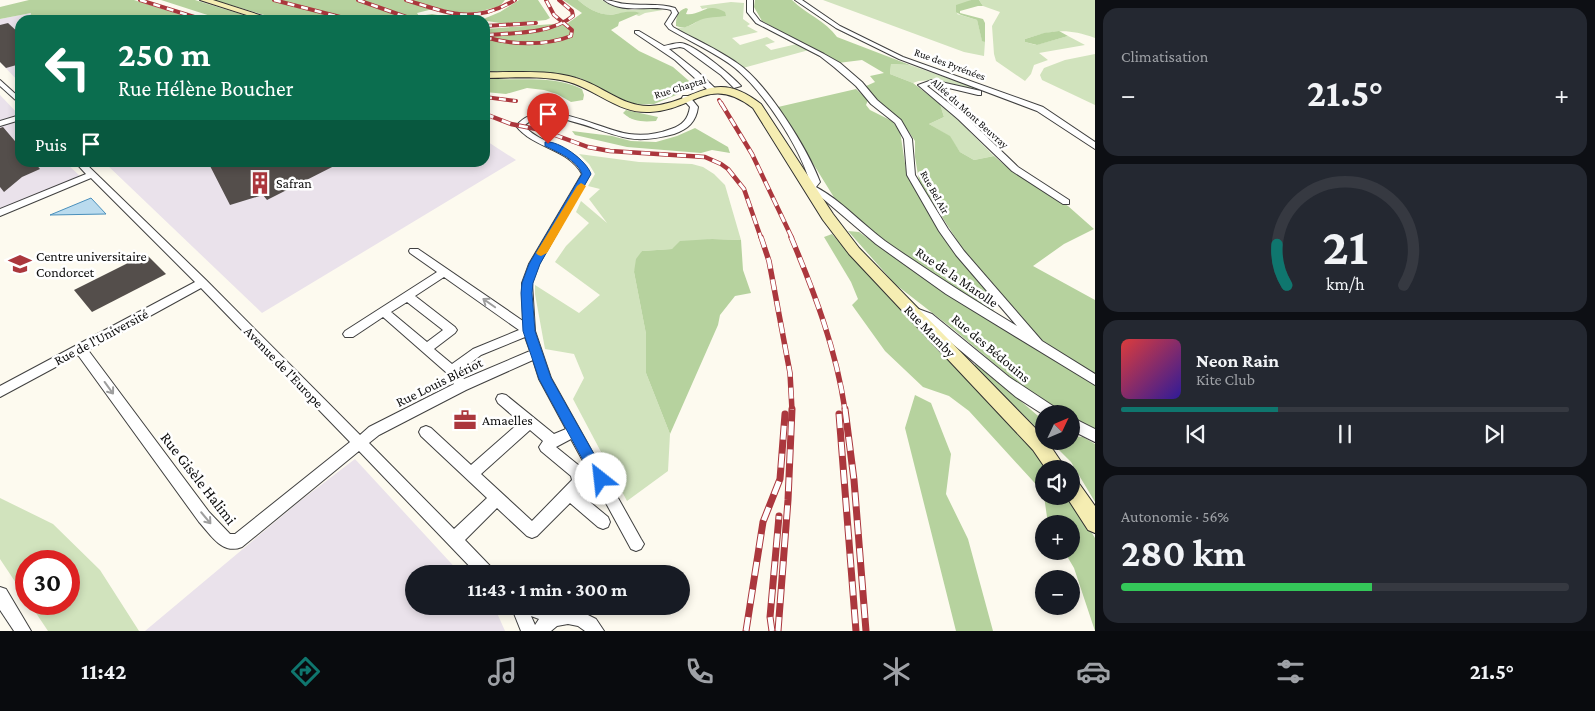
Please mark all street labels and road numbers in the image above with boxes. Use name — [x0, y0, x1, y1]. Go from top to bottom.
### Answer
street label: Rue des Pyrénées — [912, 46, 987, 83]
street label: Rue Chaptal — [653, 73, 708, 102]
street label: Allée du Mont Beuvray — [928, 75, 1012, 152]
street label: Rue Bel Air — [918, 168, 952, 216]
street label: Rue de la Marolle — [913, 244, 1001, 310]
street label: Rue Mamby — [901, 301, 959, 361]
street label: Rue de l'Université — [51, 305, 151, 369]
street label: Rue des Bédouins — [948, 310, 1034, 386]
street label: Avenue de l'Europe — [241, 323, 327, 411]
street label: Rue Louis Blériot — [393, 354, 485, 410]
street label: Rue Gisèle Halimi — [157, 429, 240, 528]

